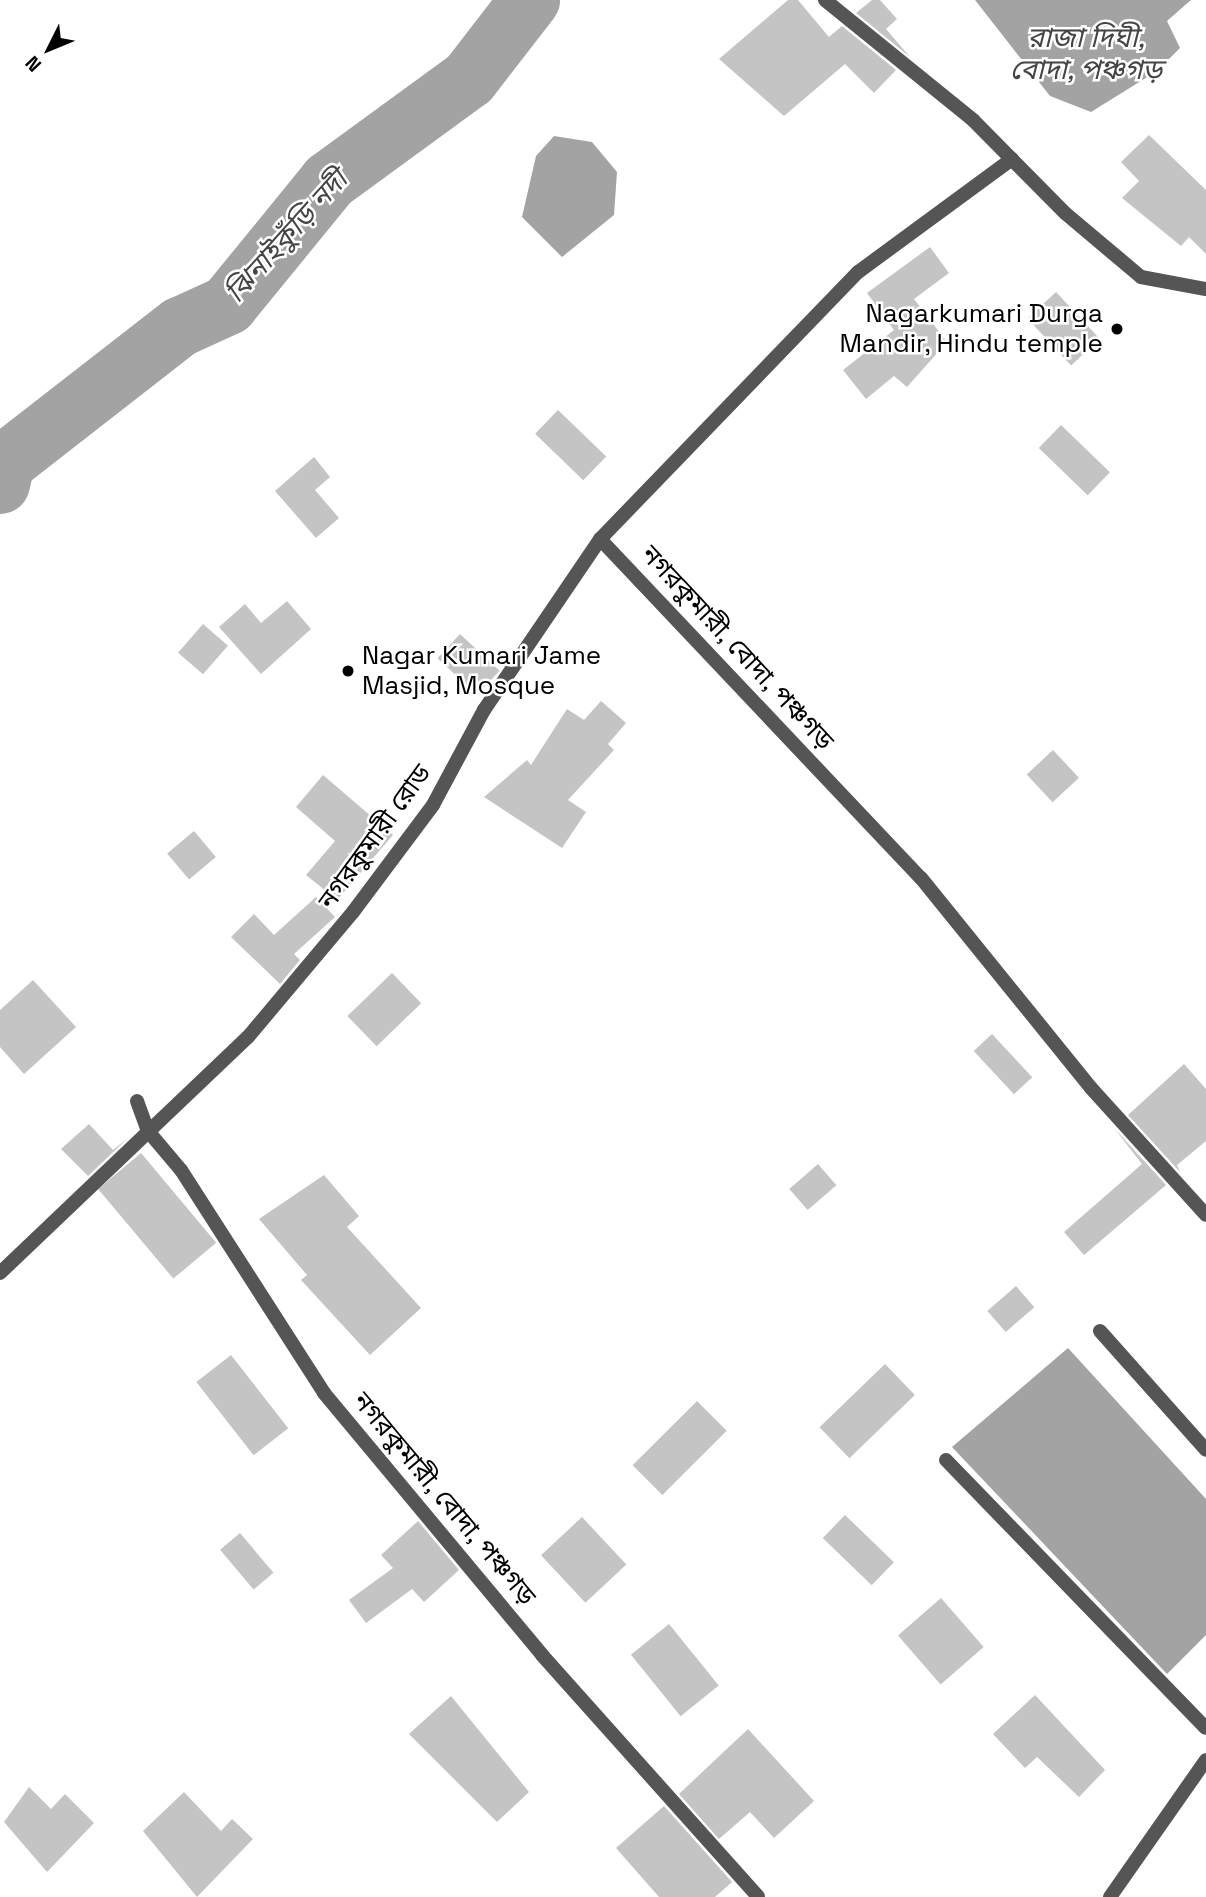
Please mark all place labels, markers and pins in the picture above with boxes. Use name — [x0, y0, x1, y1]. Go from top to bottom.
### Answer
place label: Nagarkumari Durga Mandir, Hindu temple — [839, 298, 1103, 360]
marker: Nagarkumari Durga Mandir, Hindu temple — [1109, 321, 1125, 337]
place label: Nagar Kumari Jame Masjid, Mosque — [362, 640, 601, 702]
marker: Nagar Kumari Jame Masjid, Mosque — [340, 663, 356, 679]

